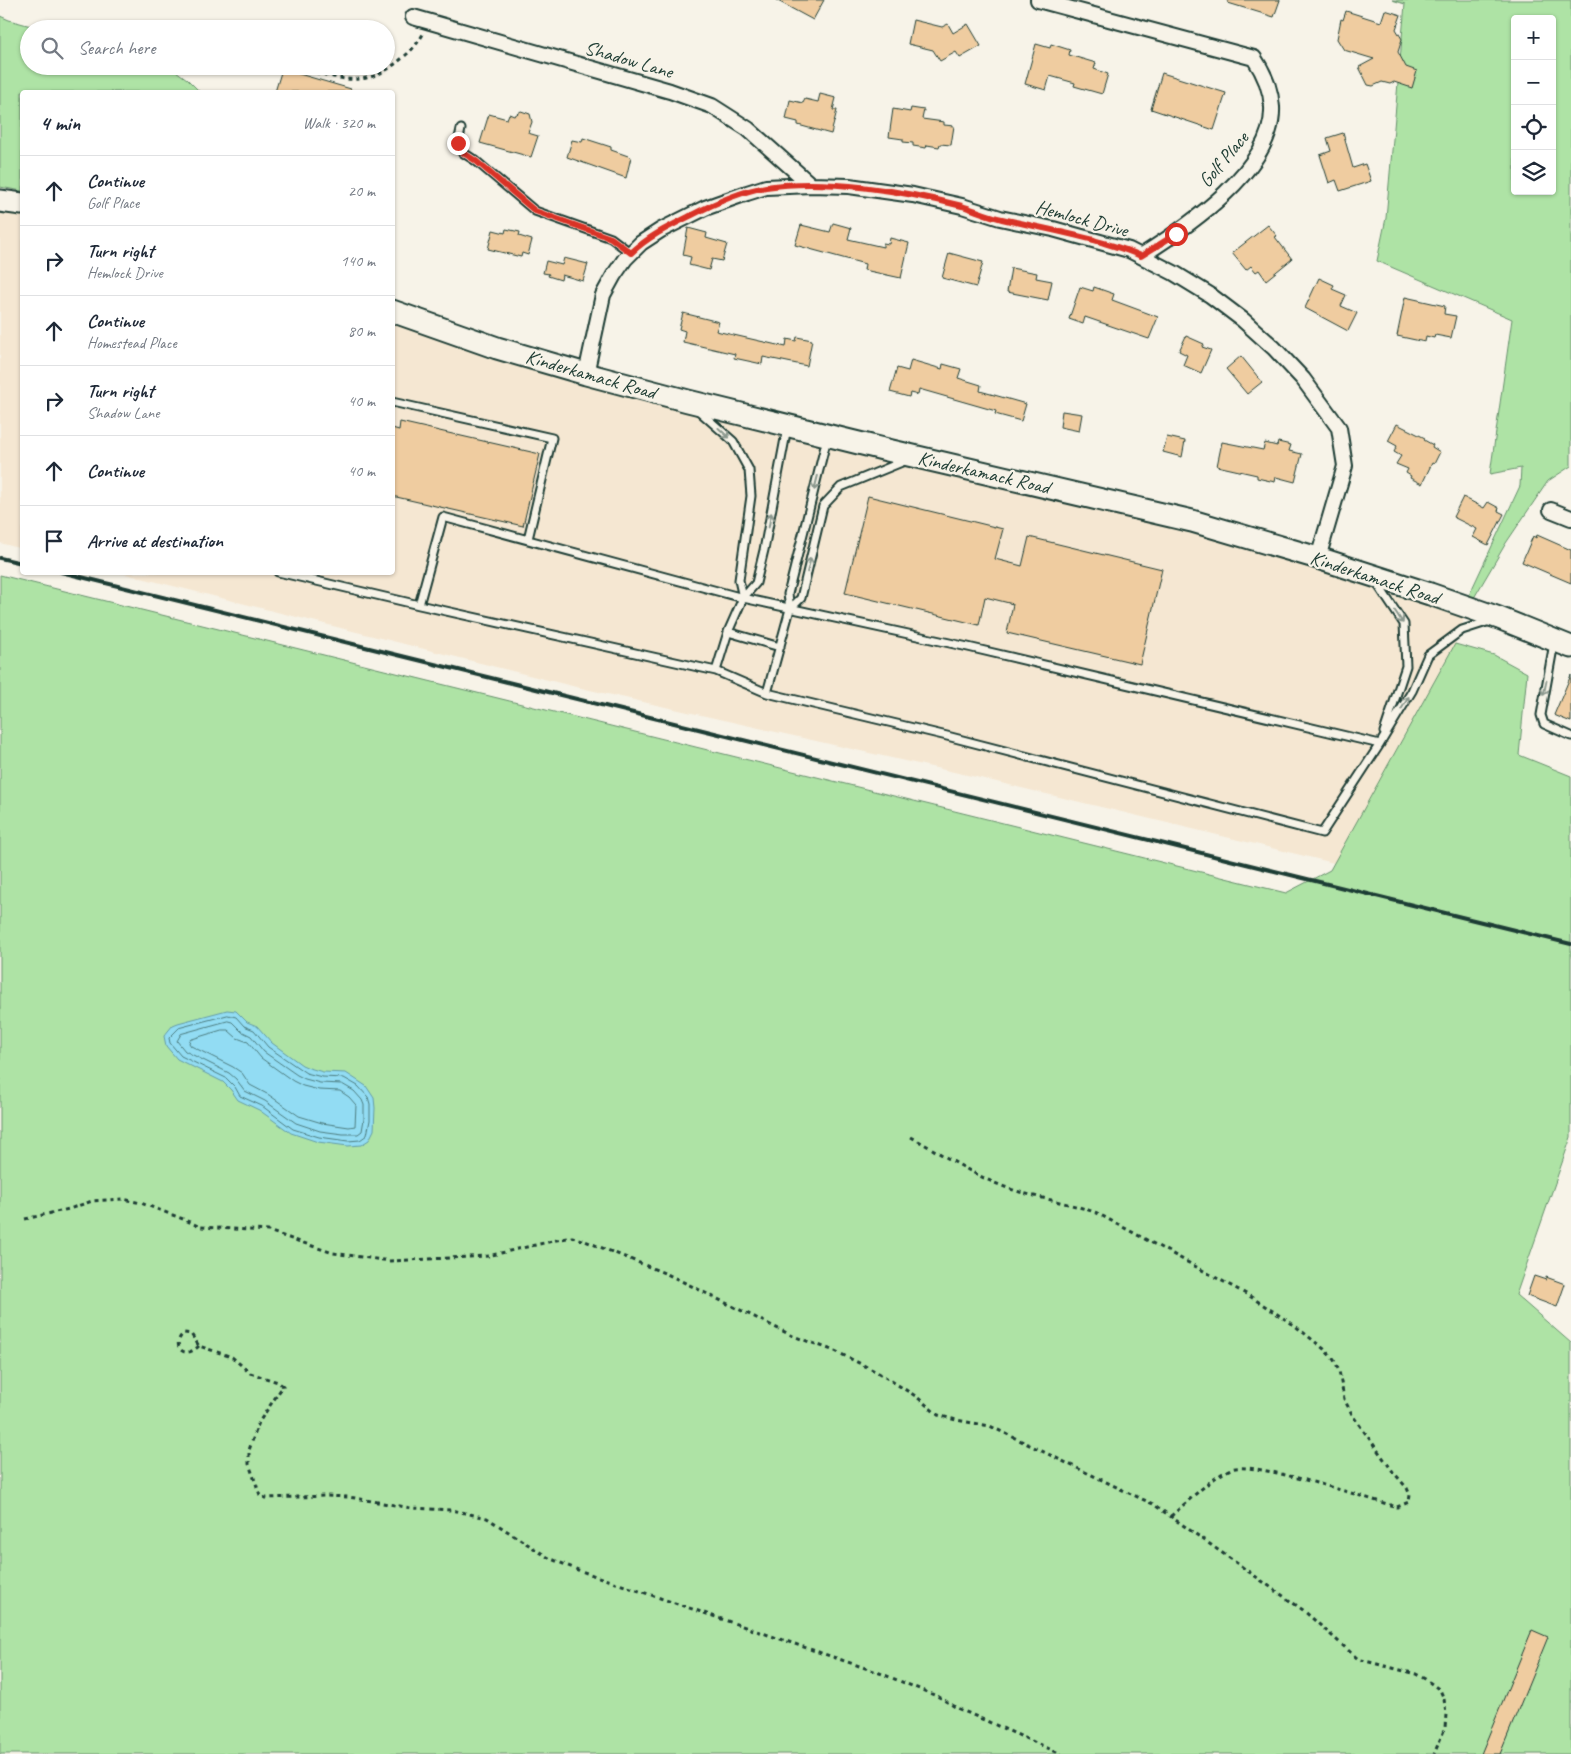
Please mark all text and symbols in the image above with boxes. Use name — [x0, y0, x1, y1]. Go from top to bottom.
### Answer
map controls — [1511, 15, 1556, 195]
button: + — [1511, 15, 1556, 60]
search box — [20, 20, 395, 75]
icon: search — [38, 34, 66, 62]
street label: Shadow Lane — [582, 35, 677, 84]
text: Search here — [78, 36, 155, 60]
button: − — [1511, 60, 1556, 105]
button: locate — [1511, 105, 1556, 150]
text: 4 min — [40, 110, 80, 136]
text: Walk · 320 m — [303, 113, 375, 133]
street label: Golf Place — [1193, 125, 1255, 192]
route end — [447, 132, 470, 155]
button: layers — [1511, 150, 1556, 195]
text: Continue — [87, 169, 144, 193]
icon: ahead — [40, 177, 68, 205]
text: 20 m — [348, 181, 375, 201]
text: Golf Place — [87, 193, 139, 213]
street label: Hemlock Drive — [1033, 194, 1132, 243]
route start — [1165, 223, 1188, 246]
text: Turn right — [87, 239, 154, 263]
icon: right — [40, 247, 68, 275]
text: 140 m — [341, 251, 375, 271]
text: Hemlock Drive — [87, 263, 163, 283]
text: Continue — [87, 309, 144, 333]
icon: ahead — [40, 317, 68, 345]
text: 80 m — [348, 321, 375, 341]
text: Homestead Place — [87, 333, 177, 353]
street label: Kinderkamack Road — [523, 344, 662, 406]
text: Turn right — [87, 379, 154, 403]
icon: right — [40, 387, 68, 415]
text: 40 m — [348, 391, 375, 411]
text: Shadow Lane — [87, 403, 159, 423]
one-way arrow — [718, 428, 731, 439]
street label: Kinderkamack Road — [916, 445, 1055, 500]
icon: ahead — [40, 457, 68, 485]
text: Continue — [87, 459, 144, 483]
text: 40 m — [348, 461, 375, 481]
one-way arrow — [811, 474, 820, 490]
one-way arrow — [765, 513, 775, 529]
icon: arrive — [40, 527, 68, 555]
text: Arrive at destination — [87, 529, 223, 553]
street label: Kinderkamack Road — [1307, 545, 1446, 611]
one-way arrow — [805, 558, 814, 574]
one-way arrow — [1394, 610, 1404, 624]
one-way arrow — [1540, 680, 1549, 696]
one-way arrow — [1400, 696, 1410, 710]

